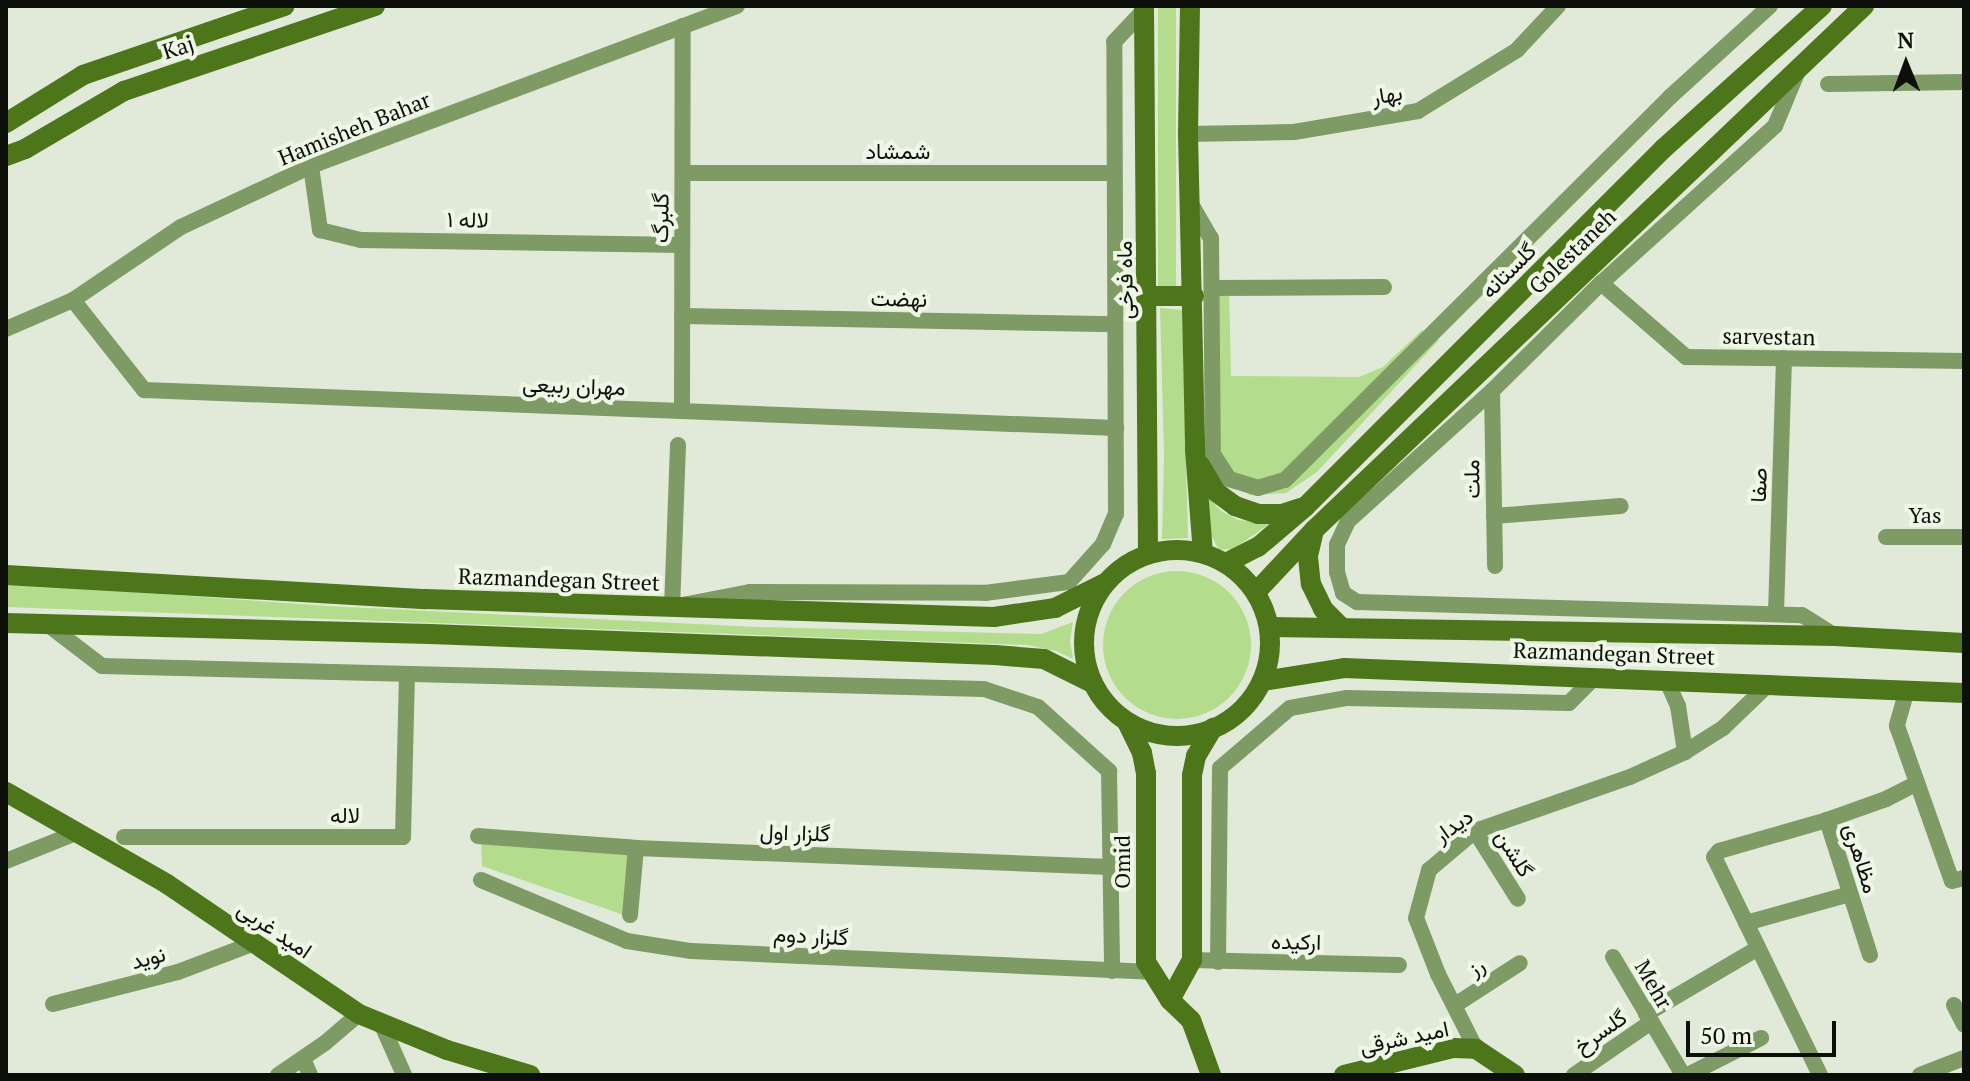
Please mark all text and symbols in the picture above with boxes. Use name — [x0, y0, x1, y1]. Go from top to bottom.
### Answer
north arrow — [1866, 24, 1946, 104]
text: N — [1897, 25, 1914, 54]
street label: Kaj — [159, 30, 197, 64]
street label: بهار — [1370, 79, 1404, 109]
street label: Hamisheh Bahar — [274, 85, 434, 171]
street label: شمشاد — [866, 138, 930, 164]
street label: گلبرگ — [646, 193, 674, 243]
street label: Golestaneh — [1523, 203, 1621, 299]
street label: لاله ۱ — [447, 205, 489, 233]
street label: گلستانه — [1475, 237, 1541, 303]
street label: ماه فرخی — [1110, 240, 1138, 320]
street label: نهضت — [870, 284, 928, 312]
street label: sarvestan — [1722, 322, 1816, 350]
street label: مهران ربیعی — [522, 370, 626, 400]
street label: ملت — [1457, 459, 1485, 499]
street label: صفا — [1744, 467, 1772, 503]
street label: Yas — [1908, 502, 1942, 528]
street label: Razmandegan Street — [458, 562, 660, 596]
street label: Razmandegan Street — [1513, 636, 1715, 670]
street label: لاله — [330, 802, 360, 828]
street label: دیدار — [1428, 802, 1478, 848]
street label: گلزار اول — [759, 818, 831, 846]
street label: مظاهری — [1839, 820, 1885, 896]
street label: گلشن — [1490, 824, 1540, 882]
street label: Omid — [1109, 835, 1135, 889]
street label: امید غربی — [233, 895, 317, 963]
street label: گلزار دوم — [773, 920, 849, 950]
street label: ارکیده — [1271, 927, 1321, 955]
street label: نوید — [128, 940, 168, 974]
street label: رز — [1463, 951, 1489, 981]
street label: Mehr — [1630, 955, 1678, 1013]
street label: گلسرخ — [1568, 1003, 1632, 1059]
scale bar — [1690, 1005, 1840, 1055]
street label: امید شرقی — [1357, 1015, 1451, 1059]
text: 50 m — [1700, 1019, 1752, 1051]

